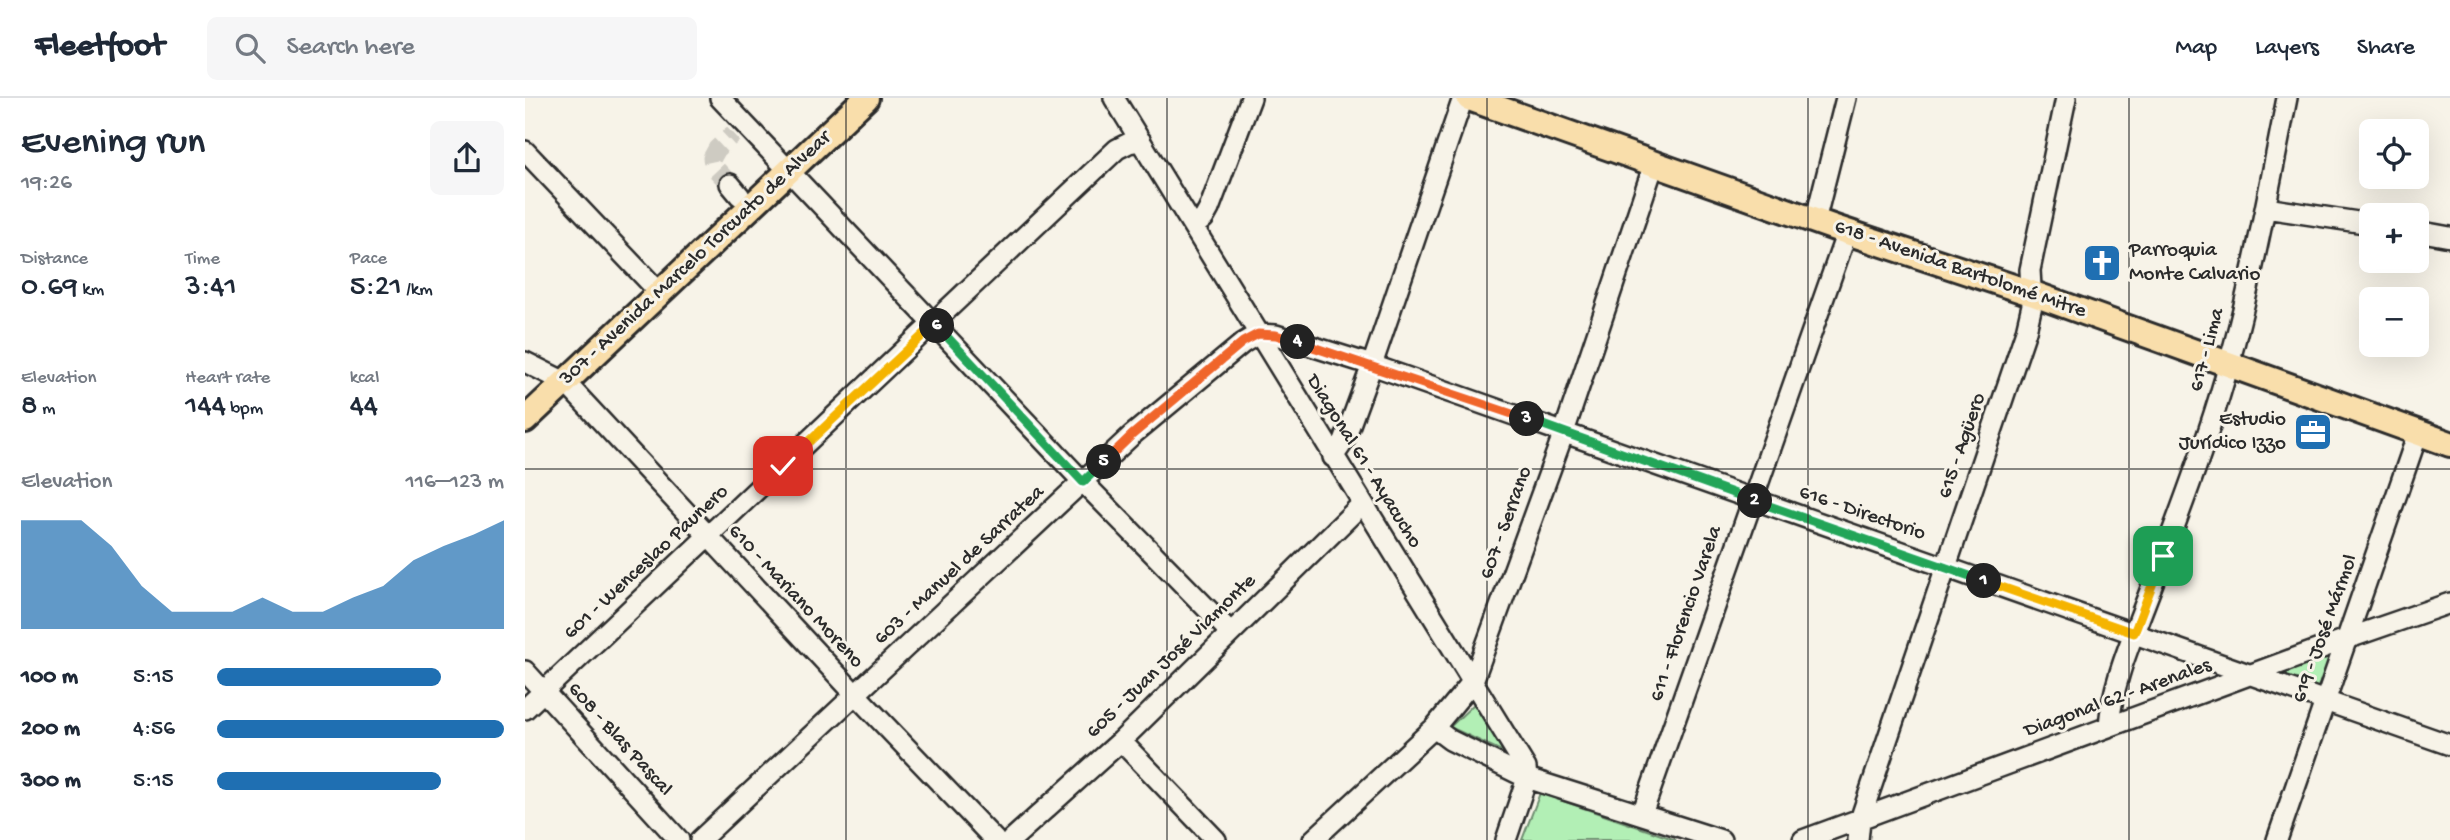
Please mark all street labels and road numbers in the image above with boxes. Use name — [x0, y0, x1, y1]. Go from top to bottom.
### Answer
street label: 307 - Avenida Marcelo Torcuato de Alvear — [554, 125, 838, 392]
street label: 618 - Avenida Bartolomé Mitre — [1831, 215, 2090, 325]
street label: 617 - Lima — [2185, 304, 2231, 394]
street label: Diagonal 61 - Ayacucho — [1298, 369, 1427, 554]
street label: 615 - Agüero — [1933, 390, 1993, 502]
street label: 607 - Serrano — [1475, 463, 1539, 583]
street label: 601 - Wenceslao Paunero — [559, 480, 735, 646]
street label: 603 - Manuel de Sarratea — [870, 480, 1051, 651]
street label: 616 - Directorio — [1795, 481, 1929, 547]
street label: 610 - Mariano Moreno — [722, 520, 868, 674]
street label: 611 - Florencio Varela — [1645, 522, 1729, 705]
street label: 619 - José Mármol — [2288, 551, 2364, 707]
street label: 605 - Juan José Viamonte — [1082, 569, 1263, 745]
street label: Diagonal 62 - Arenales — [2019, 653, 2216, 745]
street label: 608 - Blas Pascal — [561, 678, 677, 802]

